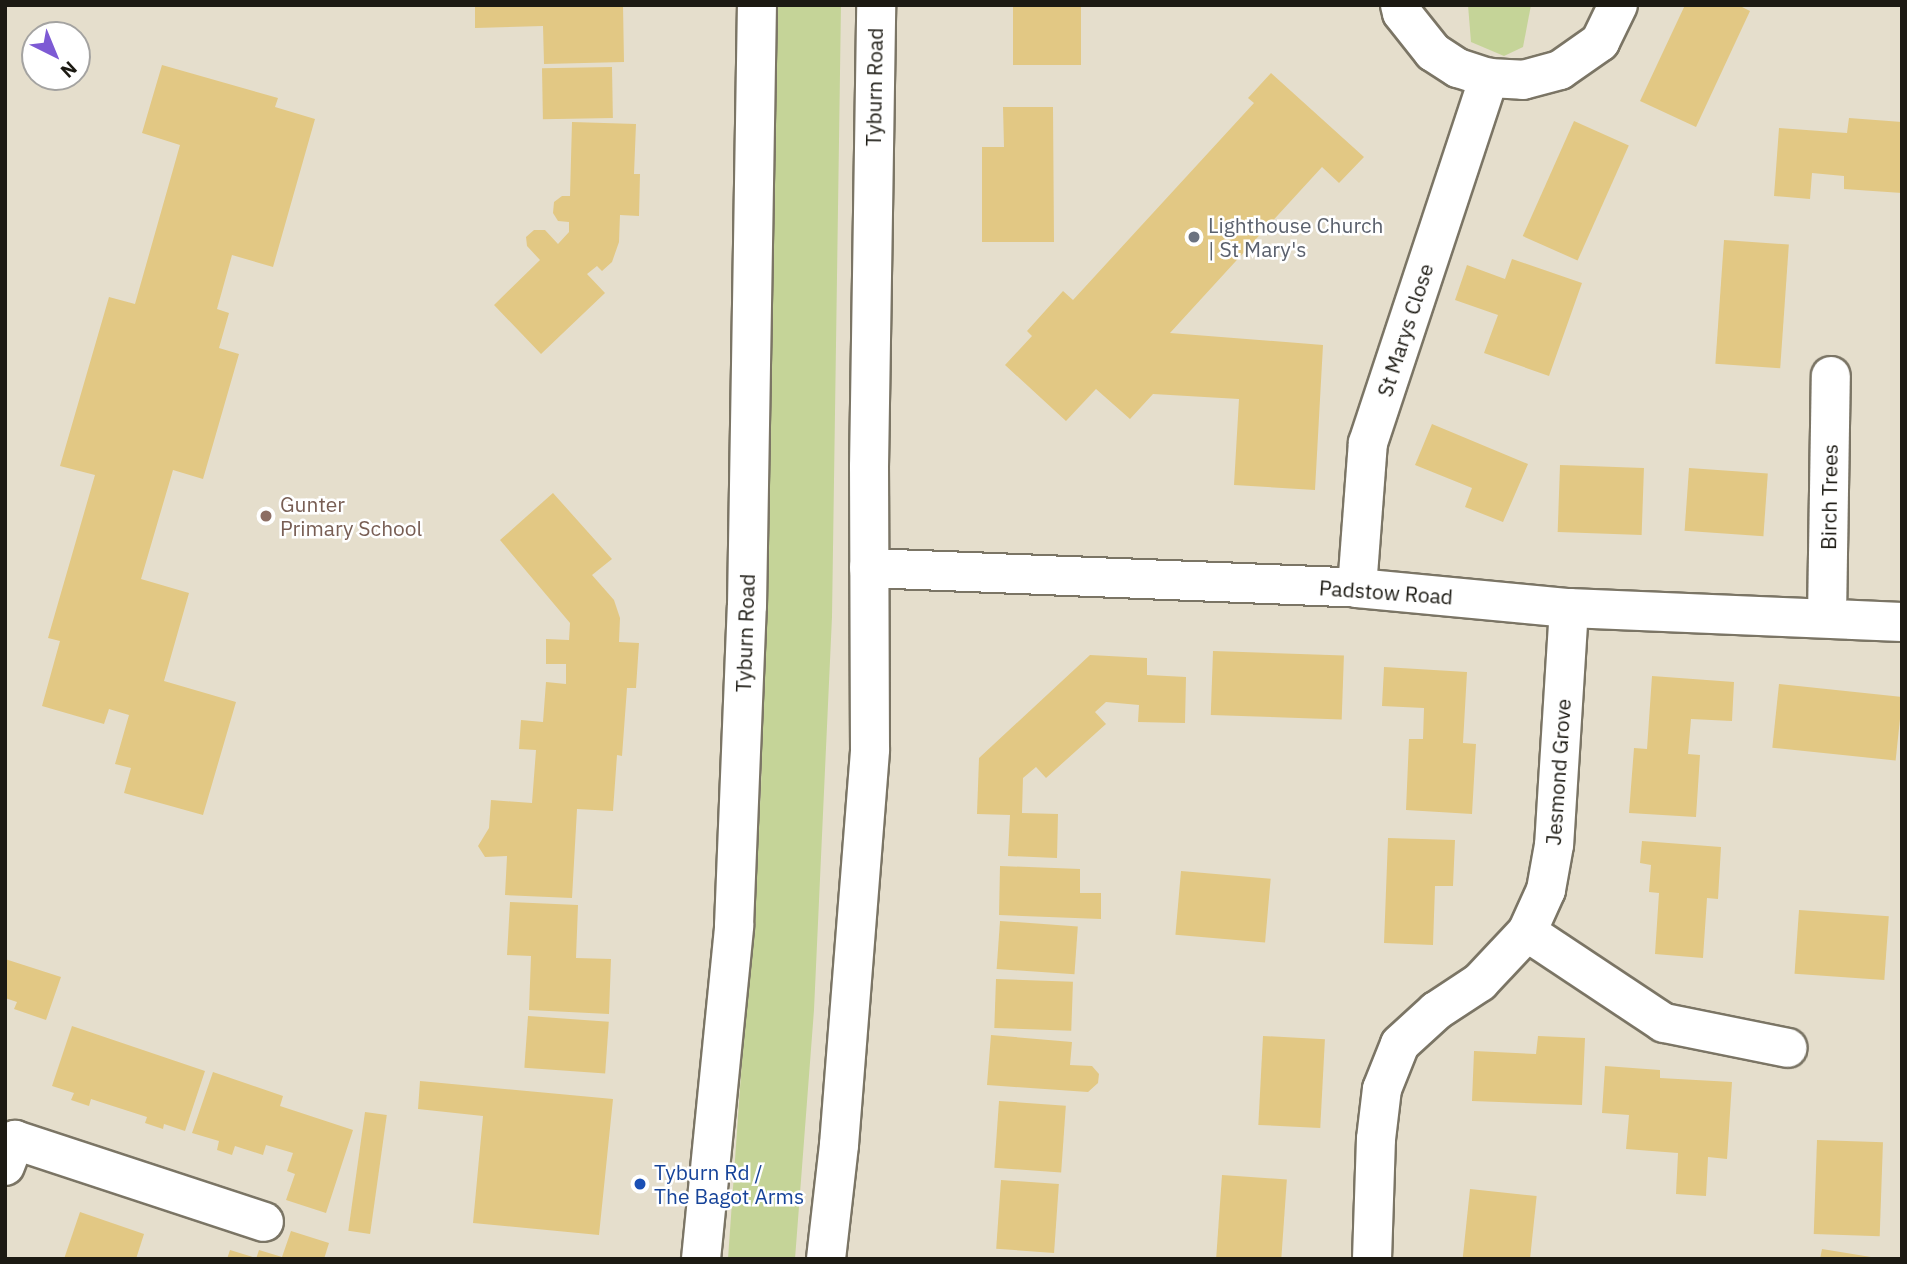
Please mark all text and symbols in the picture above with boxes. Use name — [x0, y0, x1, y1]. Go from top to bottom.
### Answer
north arrow — [21, 21, 91, 91]
street label: Tyburn Road — [860, 27, 888, 147]
text: N — [56, 56, 82, 83]
place label: Lighthouse Church | St Mary's — [1208, 212, 1383, 262]
marker: Lighthouse Church | St Mary's — [1186, 229, 1202, 245]
street label: St Marys Close — [1372, 260, 1438, 400]
street label: Birch Trees — [1815, 444, 1843, 550]
place label: Gunter Primary School — [280, 491, 422, 541]
marker: Gunter Primary School — [258, 508, 274, 524]
street label: Tyburn Road — [730, 573, 760, 693]
street label: Padstow Road — [1318, 575, 1454, 609]
street label: Jesmond Grove — [1540, 698, 1576, 846]
place label: Tyburn Rd / The Bagot Arms — [654, 1159, 804, 1209]
marker: Tyburn Rd / The Bagot Arms — [632, 1176, 648, 1192]

